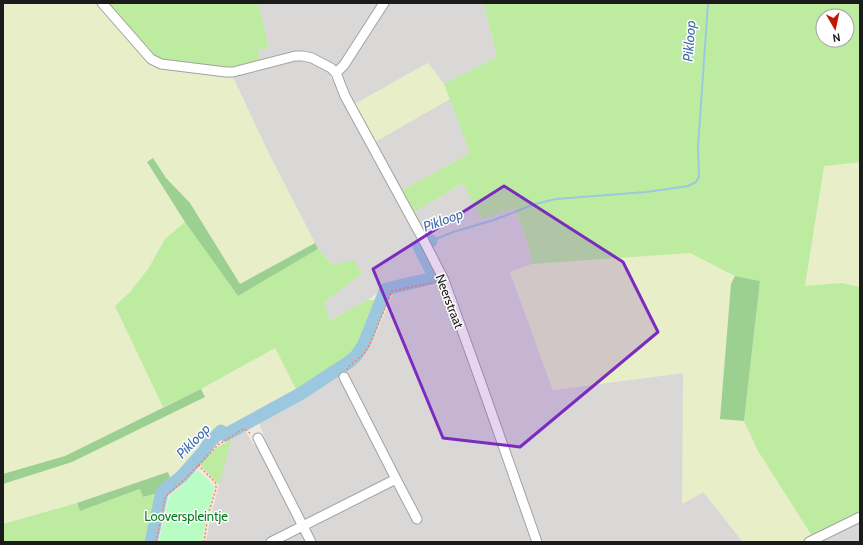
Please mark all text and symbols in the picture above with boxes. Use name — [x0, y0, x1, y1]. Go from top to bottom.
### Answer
north arrow — [815, 8, 855, 48]
water label: Pikloop — [679, 20, 699, 62]
text: N — [832, 30, 842, 45]
water label: Pikloop — [420, 204, 466, 236]
street label: Neerstraat — [432, 272, 468, 331]
water label: Pikloop — [172, 420, 214, 462]
park label: Looverspleintje — [144, 508, 228, 525]

